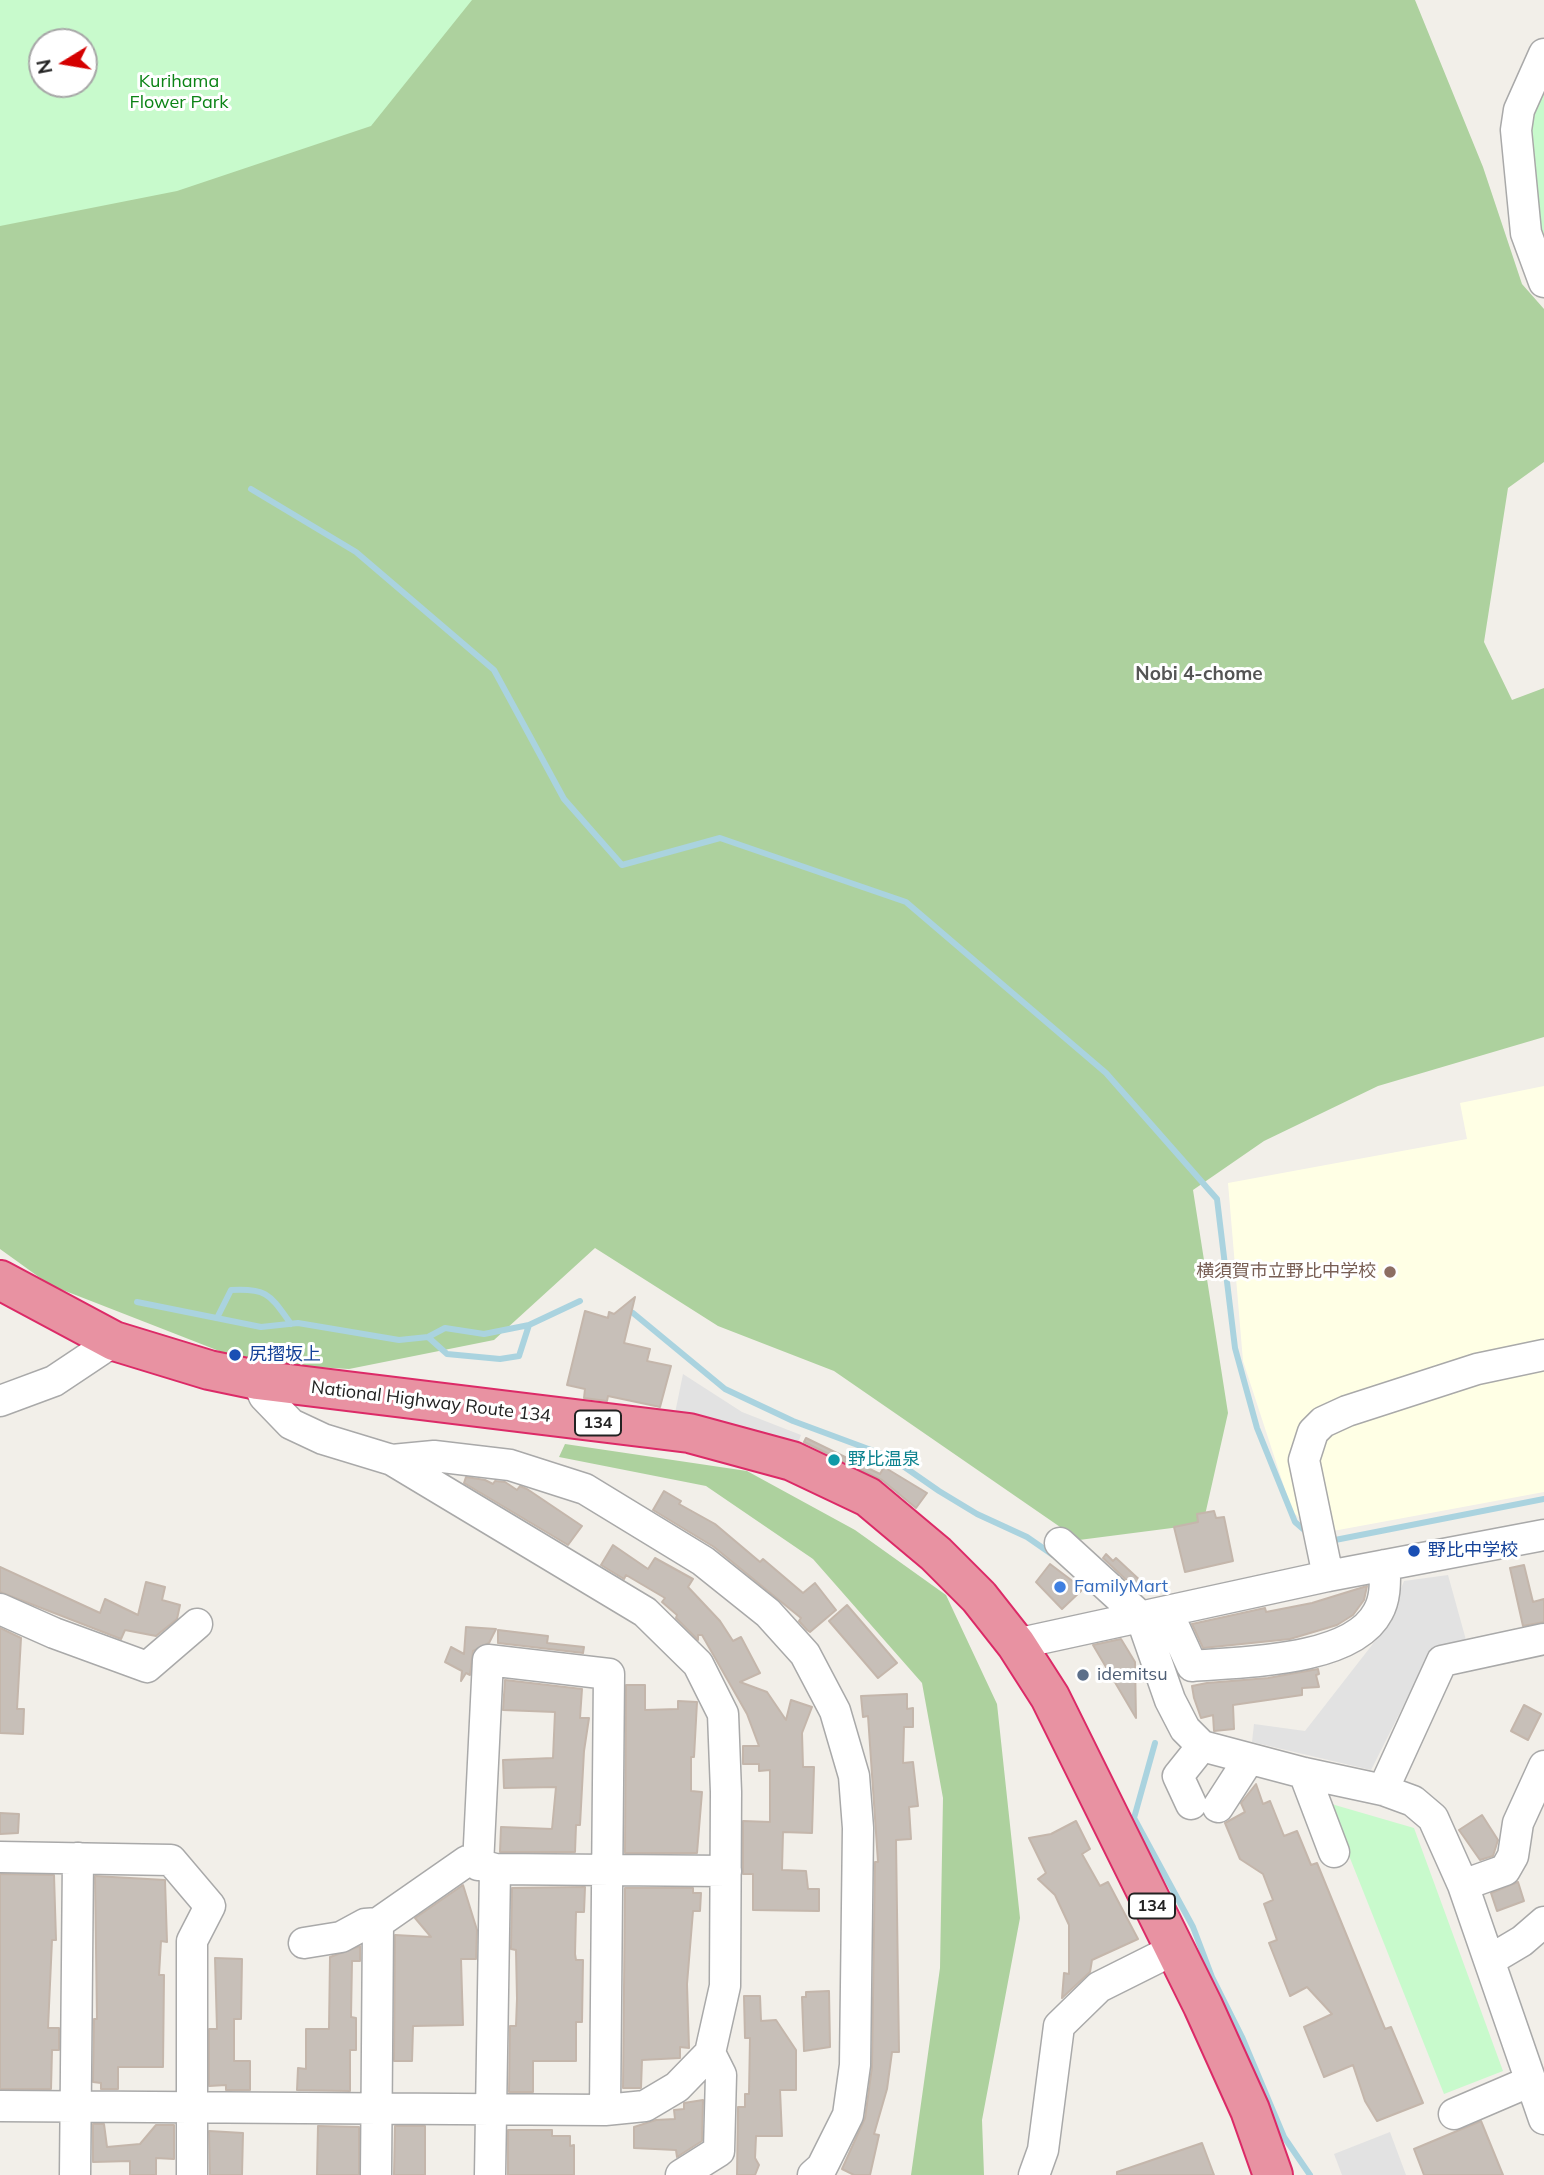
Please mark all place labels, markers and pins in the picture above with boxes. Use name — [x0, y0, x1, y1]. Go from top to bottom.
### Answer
place label: 横須賀市立野比中学校 — [1196, 1261, 1376, 1283]
marker: 横須賀市立野比中学校 — [1382, 1264, 1398, 1280]
place label: 尻摺坂上 — [249, 1344, 321, 1366]
marker: 尻摺坂上 — [227, 1347, 243, 1363]
place label: 野比温泉 — [848, 1449, 920, 1471]
marker: 野比温泉 — [826, 1452, 842, 1468]
place label: 野比中学校 — [1428, 1540, 1518, 1562]
marker: 野比中学校 — [1406, 1543, 1422, 1559]
place label: FamilyMart — [1074, 1576, 1168, 1598]
marker: FamilyMart — [1052, 1579, 1068, 1595]
place label: idemitsu — [1097, 1664, 1168, 1686]
marker: idemitsu — [1075, 1667, 1091, 1683]

